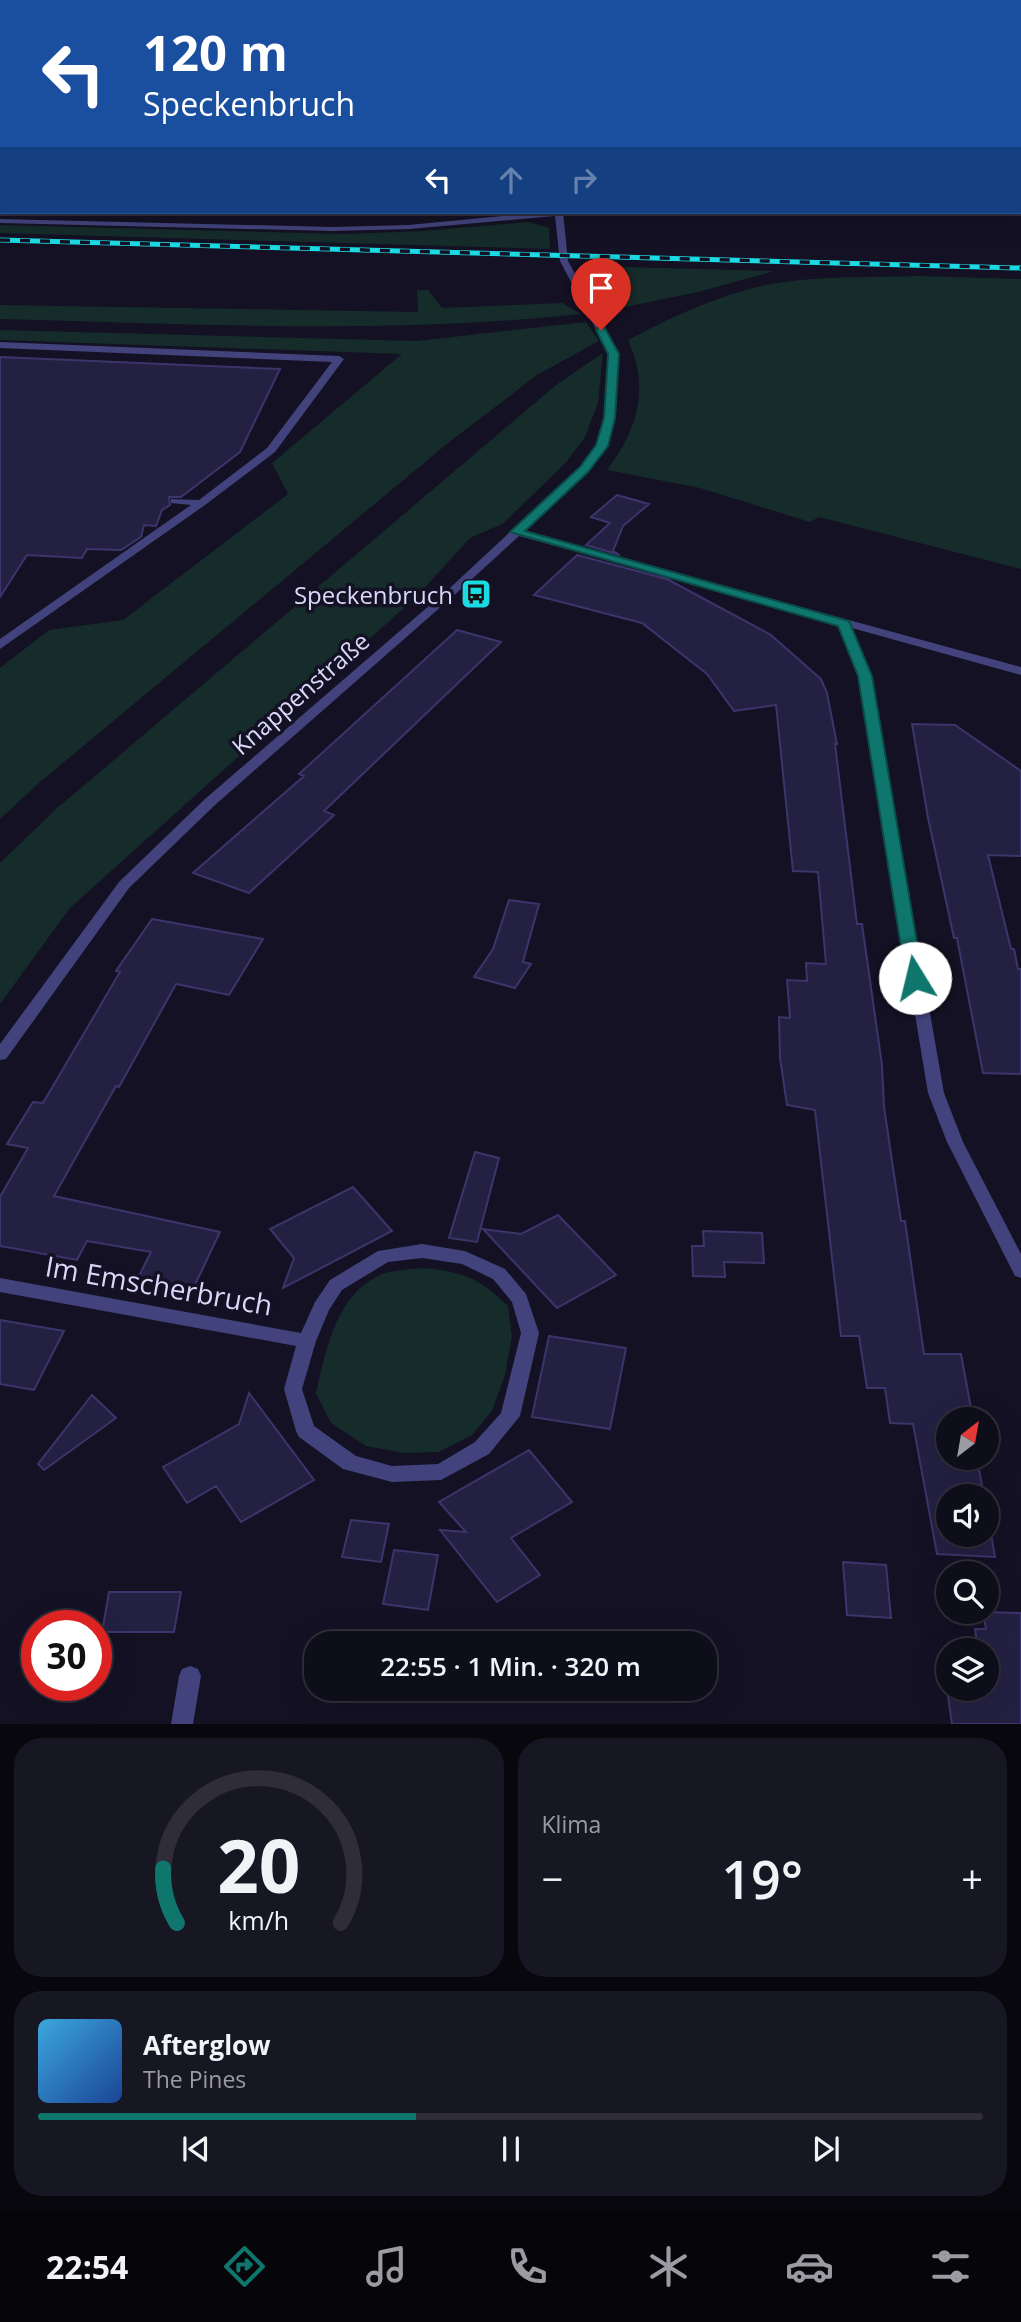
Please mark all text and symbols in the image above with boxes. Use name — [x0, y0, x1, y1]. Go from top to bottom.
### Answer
text: 120 m — [143, 19, 288, 85]
icon: left — [28, 28, 119, 119]
text: Speckenbruch — [143, 82, 355, 125]
icon: left — [419, 161, 457, 199]
icon: ahead — [492, 161, 530, 199]
icon: right — [565, 161, 603, 199]
pin — [571, 258, 631, 330]
icon: arrive — [582, 269, 620, 307]
bus stop icon: Speckenbruch — [459, 577, 493, 611]
place label: Speckenbruch — [294, 578, 453, 611]
street label: Knappenstraße — [224, 624, 376, 762]
position arrow — [878, 941, 952, 1015]
street label: Im Emscherbruch — [42, 1246, 276, 1324]
north arrow — [936, 1407, 999, 1470]
map controls — [936, 1407, 999, 1701]
button: sound — [936, 1484, 999, 1547]
button: search — [936, 1561, 999, 1624]
speed limit sign: 30 — [21, 1610, 112, 1701]
button: layers — [936, 1638, 999, 1701]
text: 22:55 · 1 Min. · 320 m — [380, 1648, 641, 1684]
text: Klima — [542, 1808, 601, 1840]
text: 20 — [217, 1816, 300, 1915]
text: 19° — [721, 1843, 803, 1914]
text: − — [542, 1852, 563, 1904]
text: + — [961, 1852, 983, 1904]
text: km/h — [228, 1903, 289, 1937]
text: Afterglow — [143, 2027, 270, 2063]
text: The Pines — [143, 2063, 246, 2095]
icon: previous — [177, 2130, 215, 2168]
icon: pause — [492, 2130, 530, 2168]
icon: next — [807, 2130, 845, 2168]
icon: directions — [220, 2242, 269, 2291]
icon: music — [362, 2242, 411, 2291]
icon: phone — [503, 2242, 552, 2291]
icon: climate — [644, 2242, 693, 2291]
icon: car — [785, 2242, 834, 2291]
icon: filters — [926, 2242, 975, 2291]
text: 22:54 — [46, 2245, 128, 2288]

